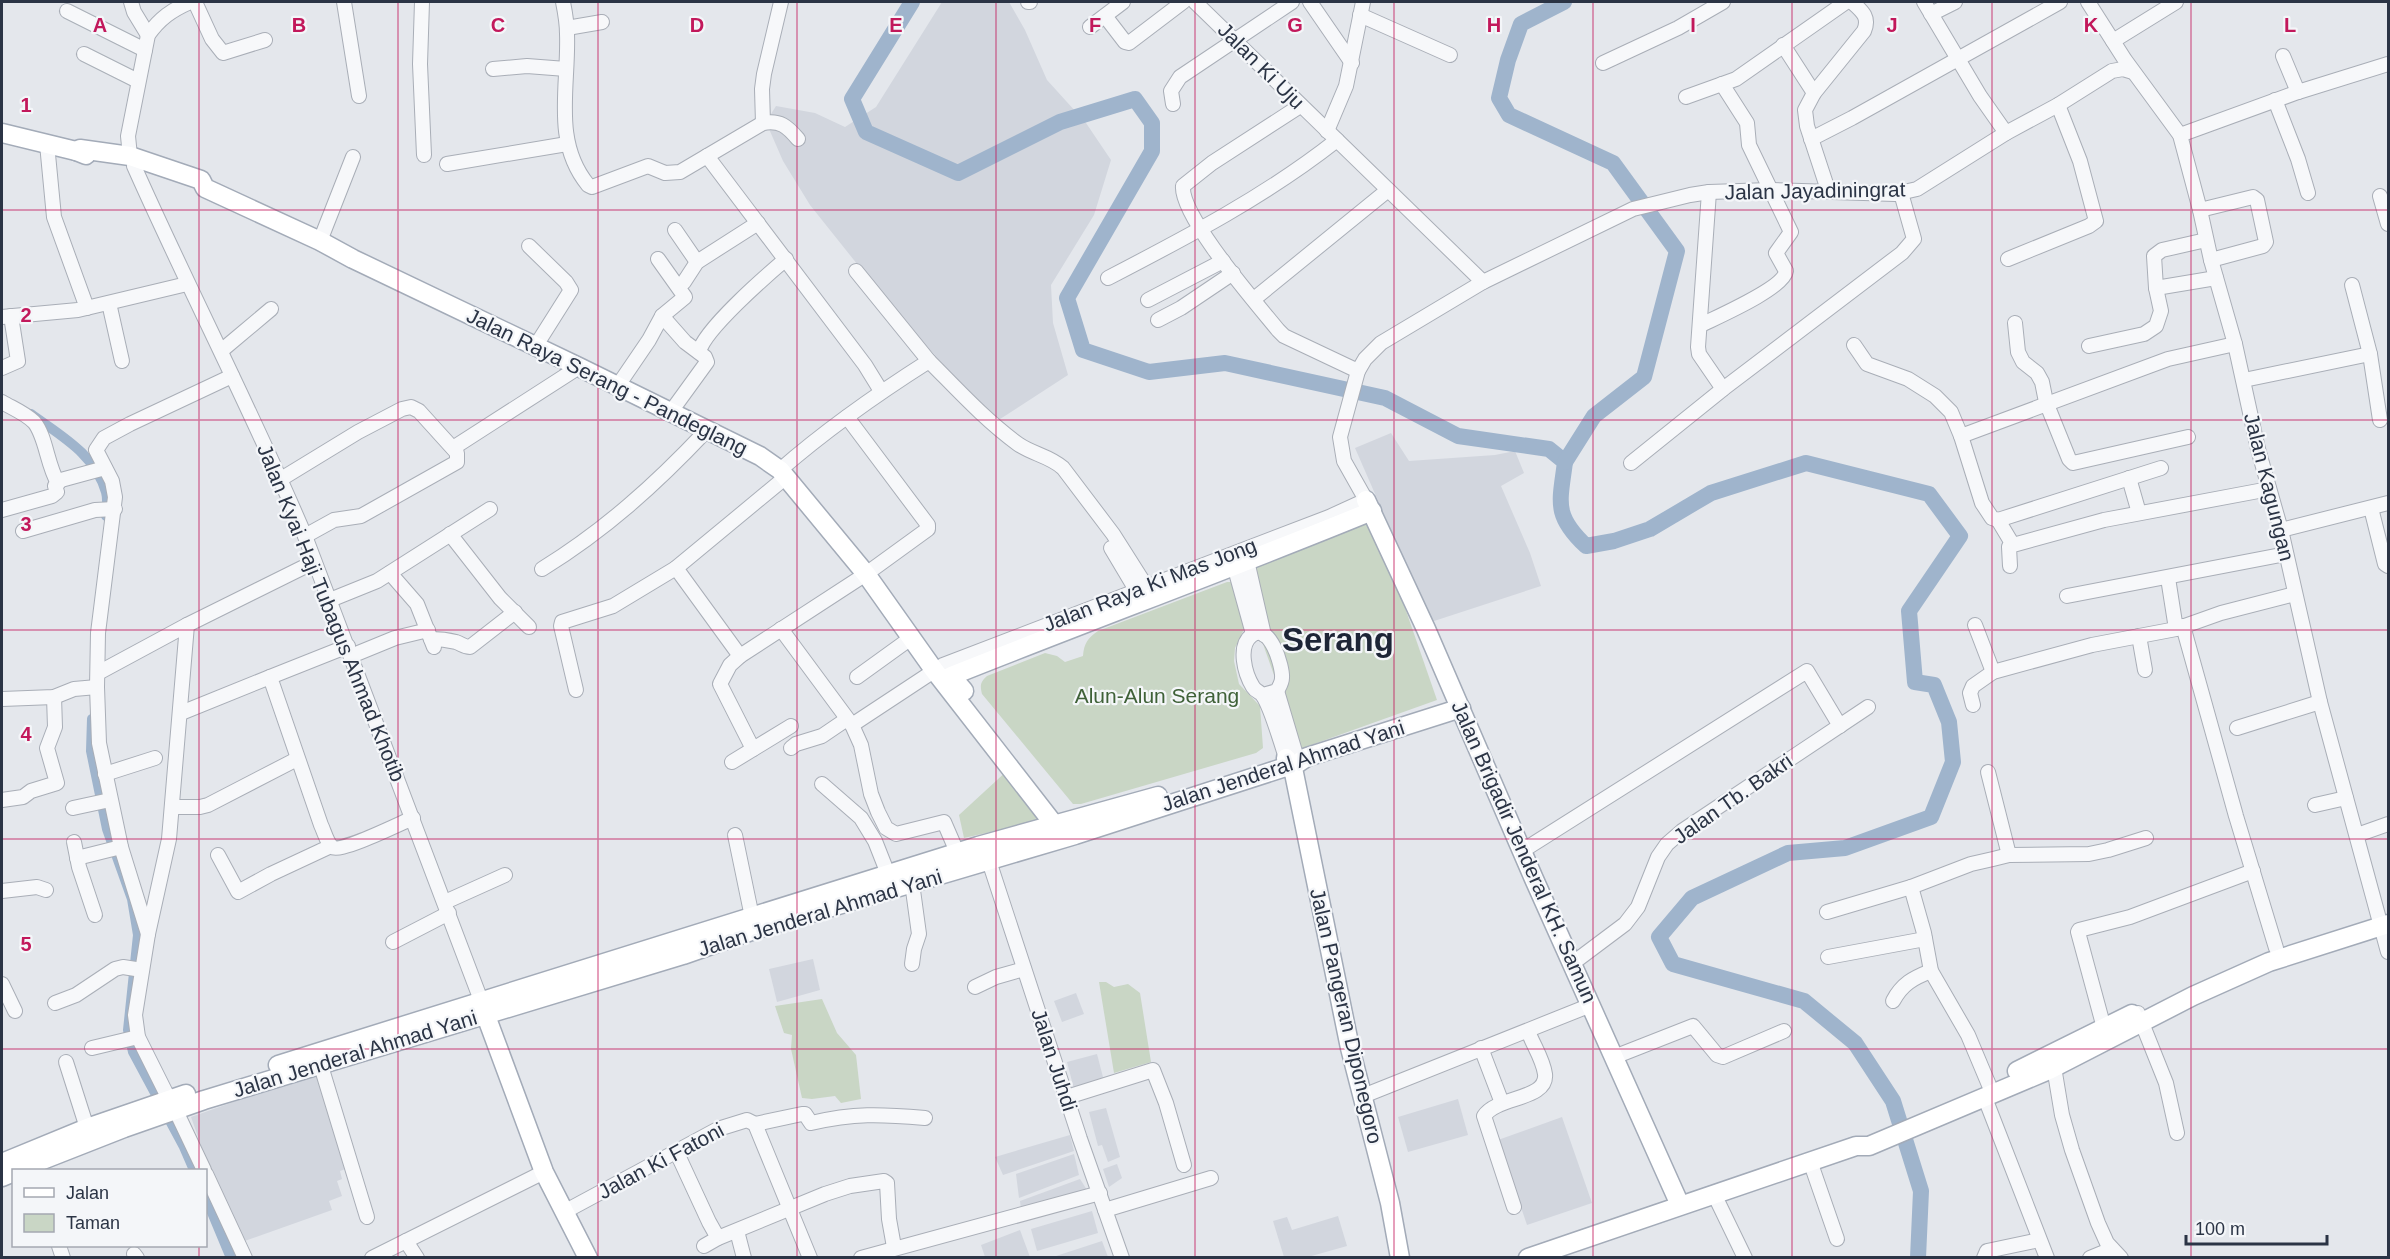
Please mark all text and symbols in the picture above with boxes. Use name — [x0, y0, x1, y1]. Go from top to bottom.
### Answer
text: A — [93, 14, 107, 36]
text: B — [292, 14, 306, 36]
text: C — [491, 14, 505, 36]
text: D — [690, 14, 704, 36]
text: E — [889, 14, 903, 36]
text: F — [1089, 14, 1101, 36]
text: G — [1287, 14, 1303, 36]
text: H — [1487, 14, 1501, 36]
text: I — [1690, 14, 1696, 36]
text: J — [1886, 14, 1898, 36]
text: K — [2084, 14, 2099, 36]
text: L — [2284, 14, 2296, 36]
street label: Jalan Ki Uju — [1214, 18, 1309, 113]
text: 1 — [20, 94, 32, 116]
street label: Jalan Jayadiningrat — [1724, 177, 1906, 204]
street label: Jalan Raya Serang - Pandeglang — [463, 303, 751, 460]
text: 2 — [20, 304, 32, 326]
street label: Jalan Kagungan — [2240, 410, 2299, 563]
street label: Jalan Kyai Haji Tubagus Ahmad Khotib — [253, 441, 410, 785]
text: 3 — [20, 513, 32, 535]
street label: Jalan Raya Ki Mas Jong — [1040, 533, 1260, 636]
district label: Serang — [1282, 621, 1394, 658]
park label: Alun-Alun Serang — [1075, 684, 1239, 707]
street label: Jalan Brigadir Jenderal KH. Samun — [1447, 697, 1602, 1006]
street label: Jalan Jenderal Ahmad Yani — [1159, 715, 1407, 816]
text: 4 — [20, 723, 32, 745]
street label: Jalan Tb. Bakri — [1669, 749, 1797, 848]
street label: Jalan Jenderal Ahmad Yani — [695, 864, 945, 961]
street label: Jalan Pangeran Diponegoro — [1306, 886, 1387, 1146]
text: 5 — [20, 933, 32, 955]
street label: Jalan Jenderal Ahmad Yani — [230, 1005, 480, 1102]
street label: Jalan Juhdi — [1027, 1006, 1082, 1114]
street label: Jalan Ki Fatoni — [594, 1118, 727, 1203]
legend — [12, 1169, 207, 1247]
text: Jalan — [66, 1183, 109, 1203]
scale bar — [2186, 1208, 2327, 1246]
text: Taman — [66, 1213, 120, 1233]
text: 100 m — [2195, 1219, 2245, 1239]

